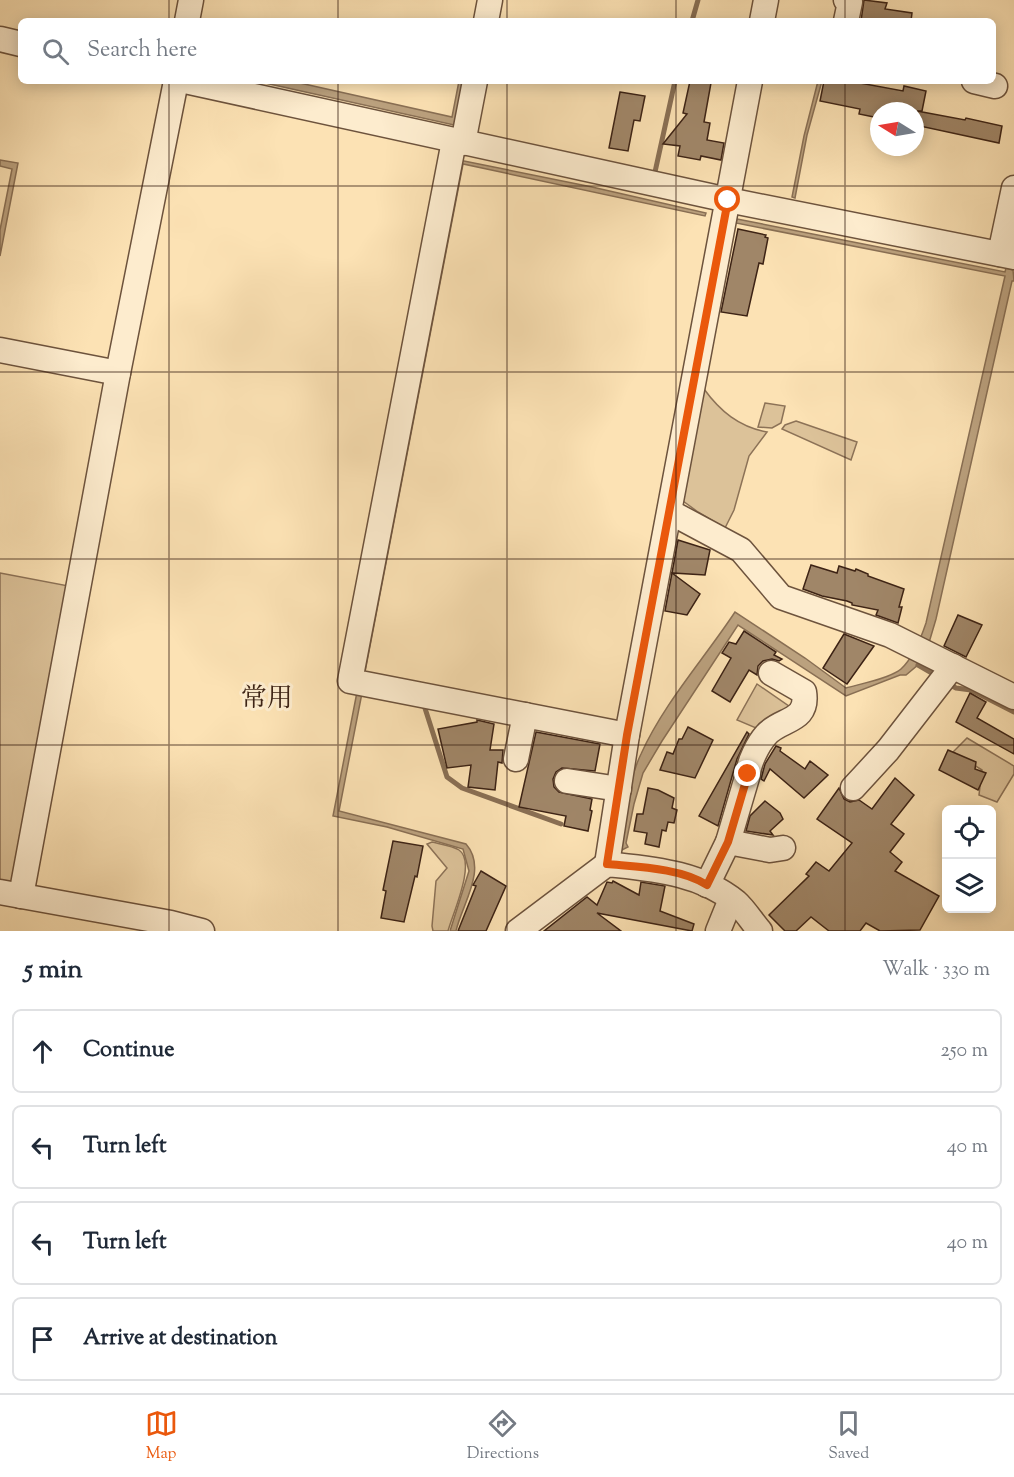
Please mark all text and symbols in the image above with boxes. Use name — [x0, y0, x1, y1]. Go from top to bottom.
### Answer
search box — [18, 18, 996, 84]
icon: search — [39, 35, 72, 68]
text: Search here — [87, 35, 197, 67]
north arrow — [870, 102, 924, 156]
route start — [714, 186, 740, 212]
district label: 常用 — [241, 681, 293, 718]
route end — [734, 760, 760, 786]
map controls — [942, 805, 996, 913]
button: locate — [942, 805, 996, 859]
button: layers — [942, 859, 996, 913]
text: 5 min — [24, 952, 83, 989]
text: Walk · 330 m — [882, 956, 990, 985]
icon: ahead — [26, 1035, 59, 1068]
text: Continue — [83, 1035, 174, 1067]
text: 250 m — [940, 1037, 988, 1066]
icon: left — [26, 1131, 59, 1164]
text: Turn left — [83, 1131, 166, 1163]
text: 40 m — [947, 1133, 988, 1162]
icon: left — [26, 1227, 59, 1260]
text: Turn left — [83, 1227, 166, 1259]
text: 40 m — [947, 1229, 988, 1258]
icon: arrive — [26, 1323, 59, 1356]
text: Arrive at destination — [83, 1323, 278, 1355]
tab: Map — [145, 1407, 178, 1466]
tab: Directions — [467, 1407, 539, 1466]
tab: Saved — [828, 1407, 869, 1466]

